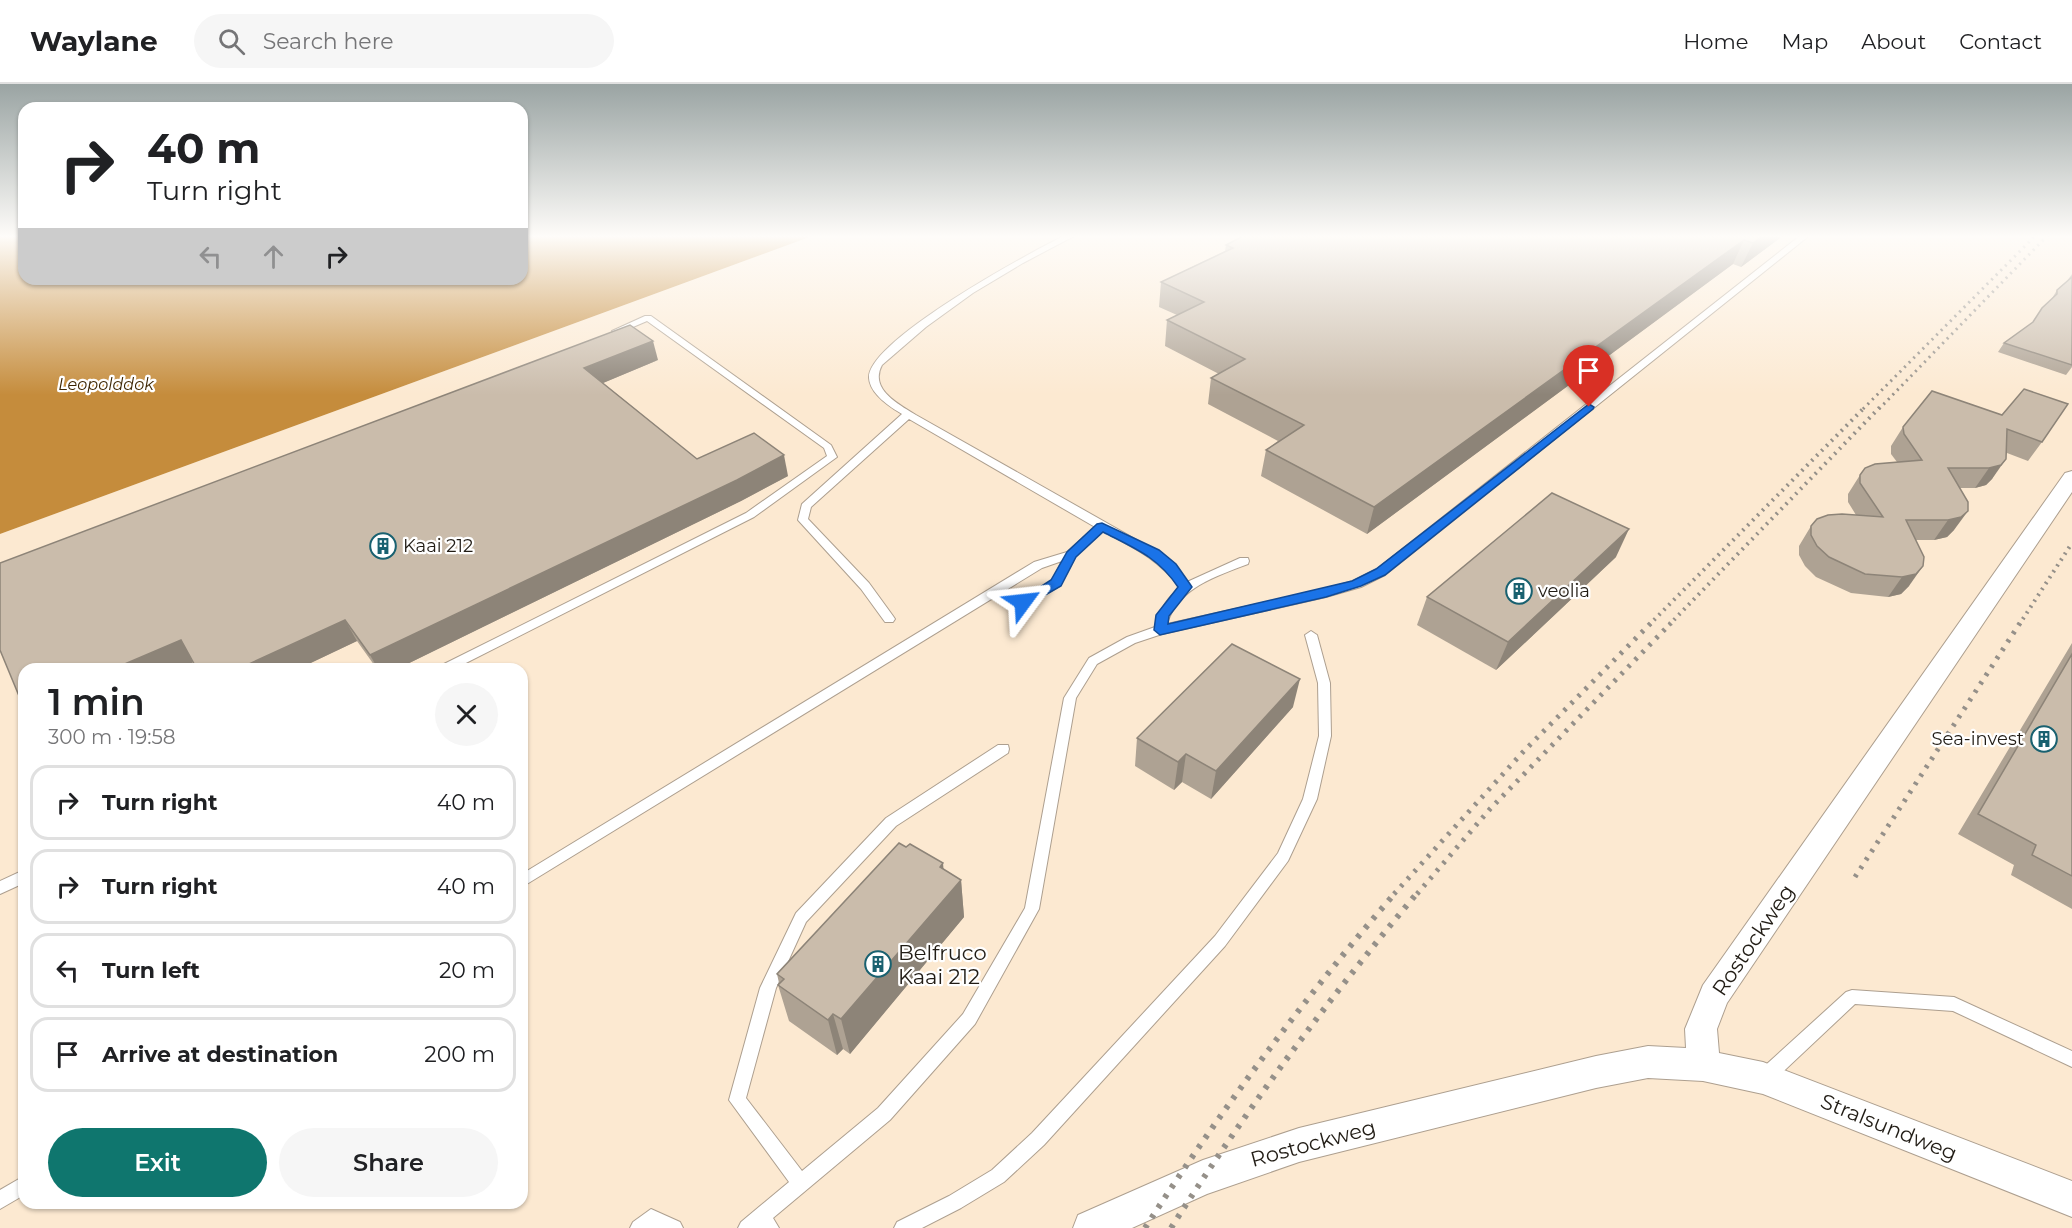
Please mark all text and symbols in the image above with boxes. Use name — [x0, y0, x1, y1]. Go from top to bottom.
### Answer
search box — [194, 14, 614, 68]
text: Waylane — [30, 24, 158, 58]
icon: search — [215, 25, 248, 58]
text: Search here — [263, 28, 393, 55]
text: Home — [1683, 29, 1748, 54]
text: Map — [1781, 29, 1828, 54]
text: About — [1861, 29, 1926, 54]
text: Contact — [1959, 29, 2042, 54]
text: 40 m — [147, 122, 260, 174]
icon: right — [48, 126, 126, 204]
text: Turn right — [147, 174, 282, 207]
icon: left — [194, 240, 227, 273]
icon: ahead — [257, 240, 290, 273]
icon: right — [320, 240, 353, 273]
pin — [1563, 345, 1614, 407]
icon: arrive — [1572, 354, 1605, 387]
water label: Leopolddok — [58, 375, 155, 394]
building icon: Kaai 212 — [368, 531, 398, 561]
place label: Kaai 212 — [403, 535, 473, 557]
position arrow — [991, 570, 1055, 634]
building icon: veolia — [1504, 576, 1534, 606]
place label: veolia — [1538, 580, 1590, 602]
text: 1 min — [48, 680, 145, 724]
button: close — [435, 683, 498, 746]
building icon: Sea-invest — [2029, 724, 2059, 754]
text: 300 m · 19:58 — [48, 725, 175, 749]
place label: Sea-invest — [1932, 728, 2024, 750]
icon: right — [51, 786, 84, 819]
text: Turn right — [102, 789, 217, 816]
text: 40 m — [437, 789, 495, 816]
icon: right — [51, 870, 84, 903]
text: Turn right — [102, 873, 217, 900]
text: 40 m — [437, 873, 495, 900]
street label: Rostockweg — [1707, 880, 1799, 1000]
place label: Belfruco Kaai 212 — [898, 940, 987, 989]
building icon: Belfruco Kaai 212 — [863, 949, 893, 979]
icon: left — [51, 954, 84, 987]
text: Turn left — [102, 957, 200, 984]
text: 20 m — [439, 957, 495, 984]
icon: arrive — [51, 1038, 84, 1071]
text: Arrive at destination — [102, 1041, 338, 1068]
text: 200 m — [424, 1041, 495, 1068]
street label: Stralsundweg — [1817, 1088, 1961, 1166]
street label: Rostockweg — [1248, 1114, 1378, 1172]
button: Exit — [48, 1128, 267, 1197]
button: Share — [279, 1128, 498, 1197]

